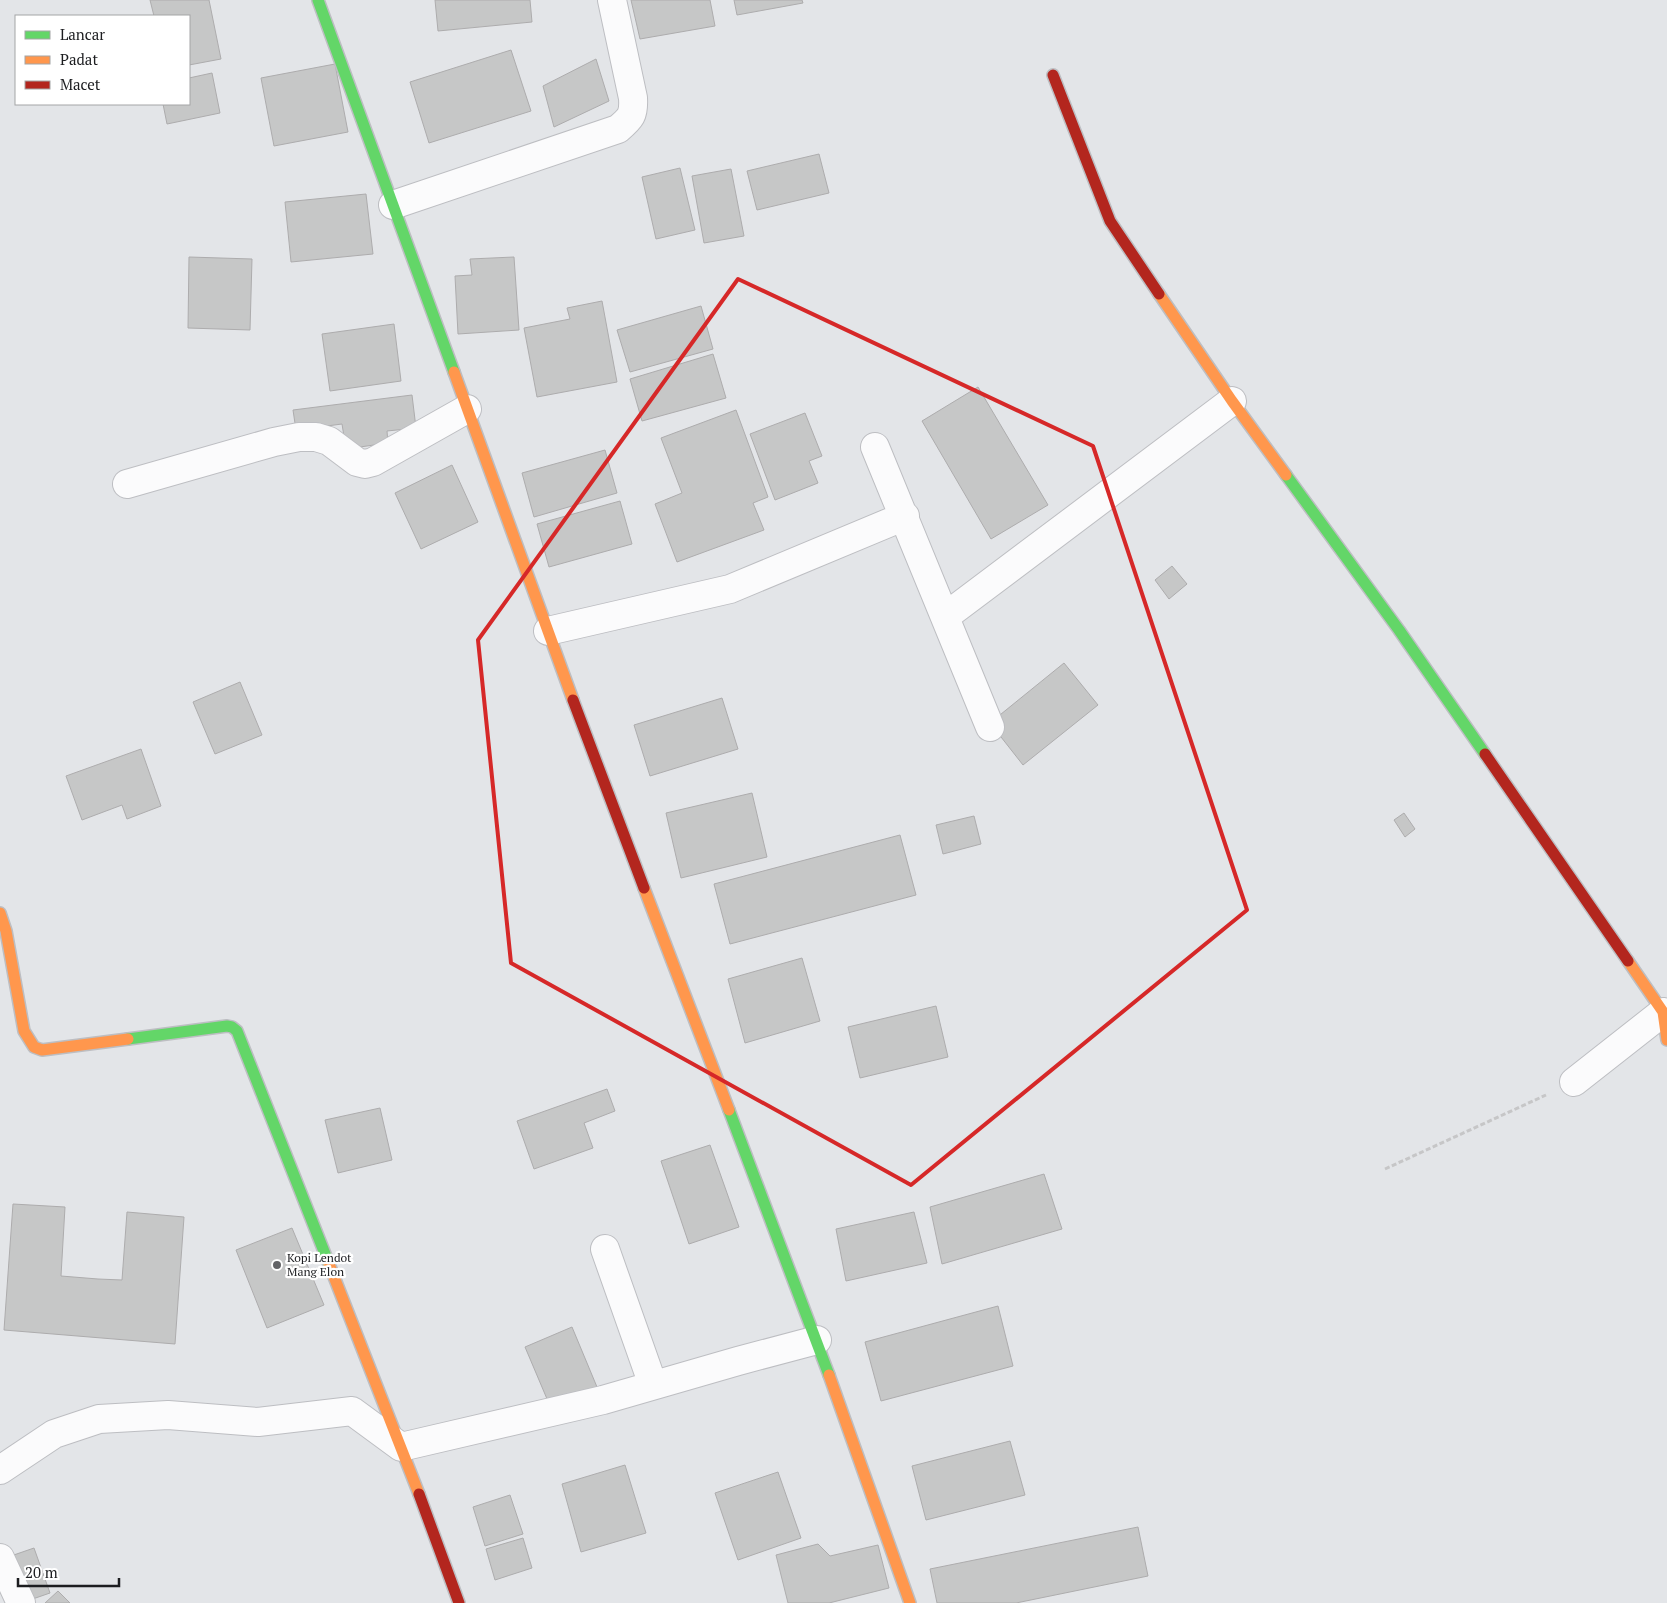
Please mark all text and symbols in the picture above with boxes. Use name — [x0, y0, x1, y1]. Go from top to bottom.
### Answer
legend — [15, 15, 190, 105]
text: Lancar — [60, 24, 105, 44]
text: Padat — [60, 49, 98, 69]
text: Macet — [60, 74, 101, 94]
place label: Kopi Lendot Mang Elon — [287, 1250, 352, 1279]
marker: Kopi Lendot Mang Elon — [271, 1259, 283, 1271]
scale bar — [18, 1556, 119, 1588]
text: 20 m — [25, 1562, 58, 1582]

